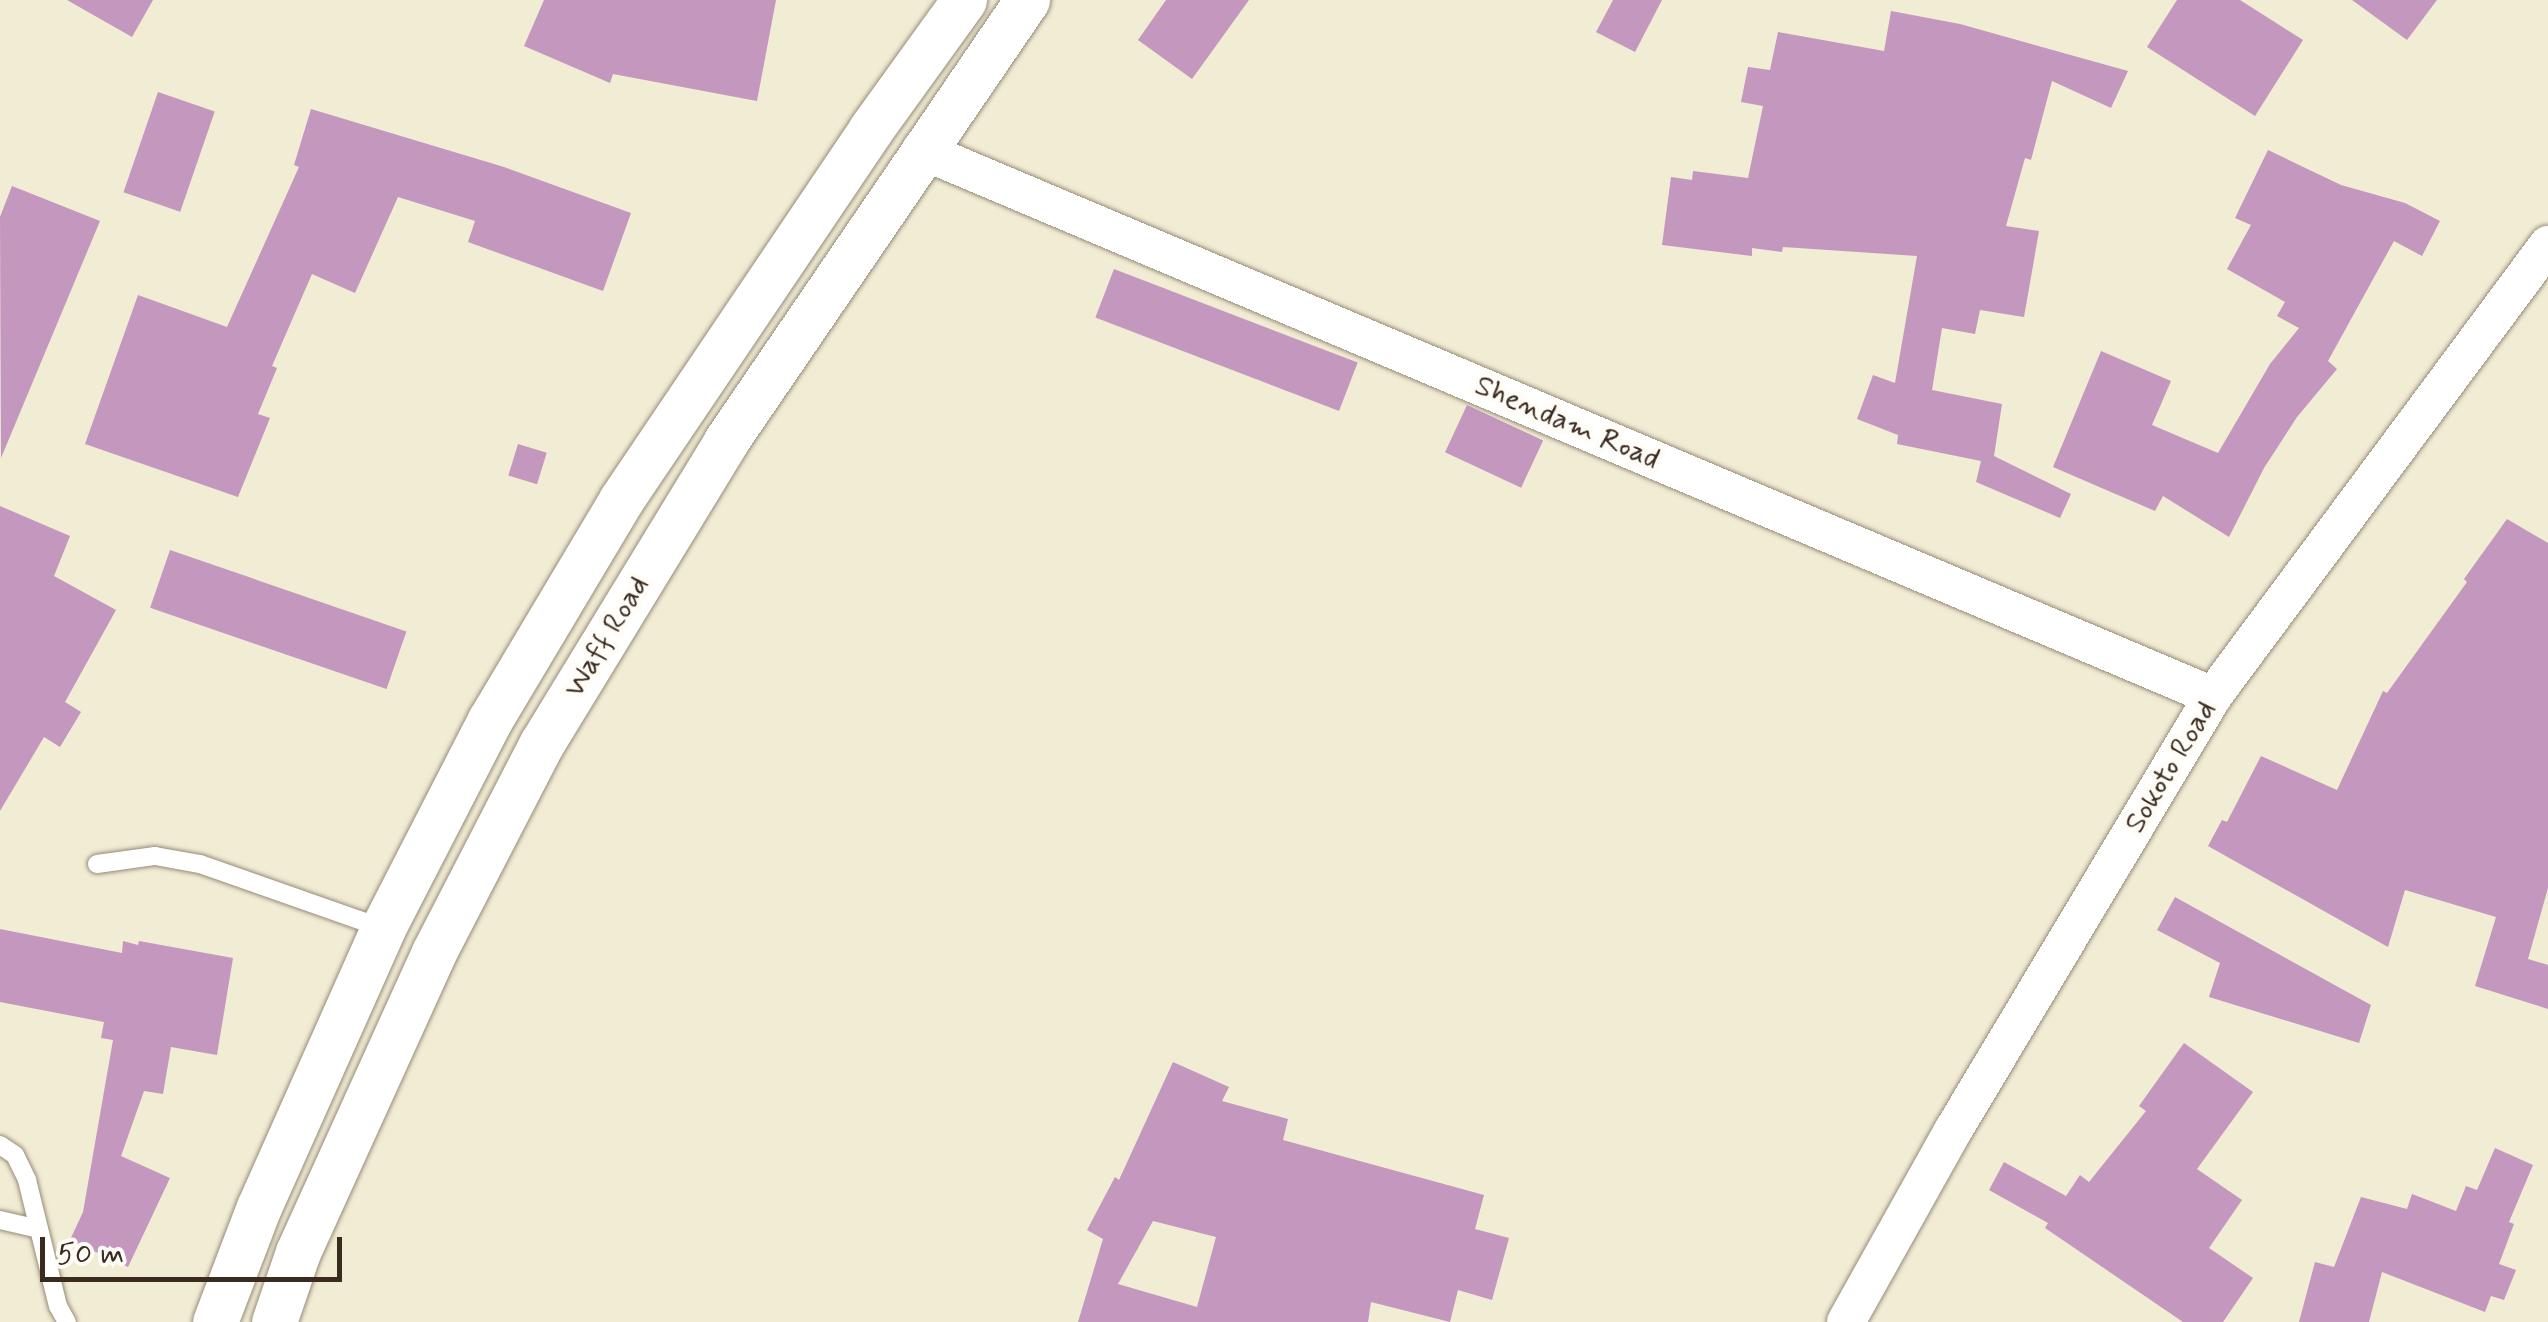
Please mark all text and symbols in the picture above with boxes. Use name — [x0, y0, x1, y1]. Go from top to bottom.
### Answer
street label: Shendam Road — [1470, 368, 1664, 478]
street label: Waff Road — [557, 570, 657, 704]
street label: Sokoto Road — [2117, 694, 2225, 840]
scale bar — [45, 1217, 348, 1279]
text: 50 m — [57, 1235, 124, 1274]

